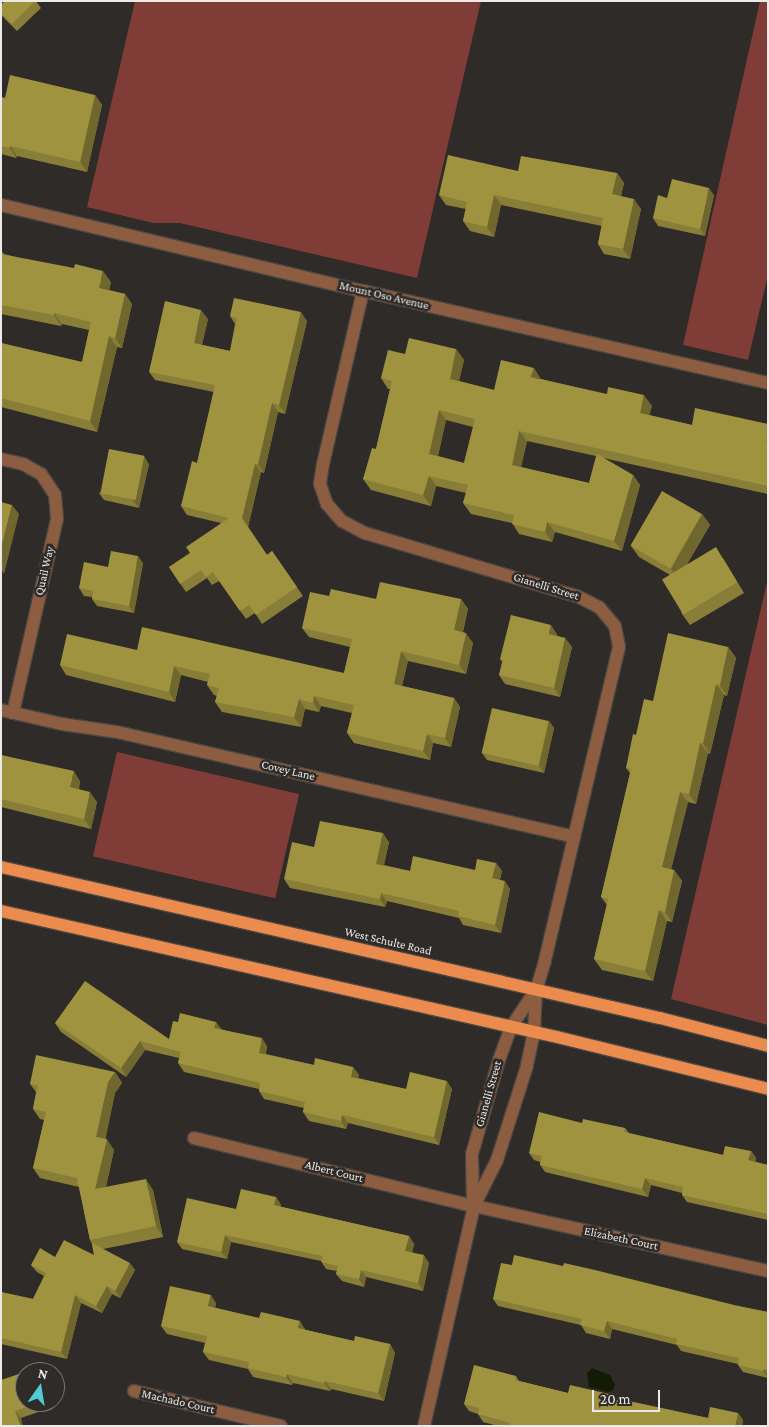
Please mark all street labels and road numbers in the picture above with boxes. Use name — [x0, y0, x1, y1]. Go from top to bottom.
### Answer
street label: Mount Oso Avenue — [338, 279, 430, 313]
street label: Quail Way — [32, 545, 58, 597]
street label: Gianelli Street — [511, 570, 581, 604]
street label: Covey Lane — [260, 758, 316, 784]
street label: West Schulte Road — [343, 925, 433, 959]
street label: Gianelli Street — [473, 1059, 505, 1129]
street label: Albert Court — [303, 1158, 365, 1186]
street label: Elizabeth Court — [583, 1224, 659, 1254]
street label: Machado Court — [140, 1387, 216, 1417]

